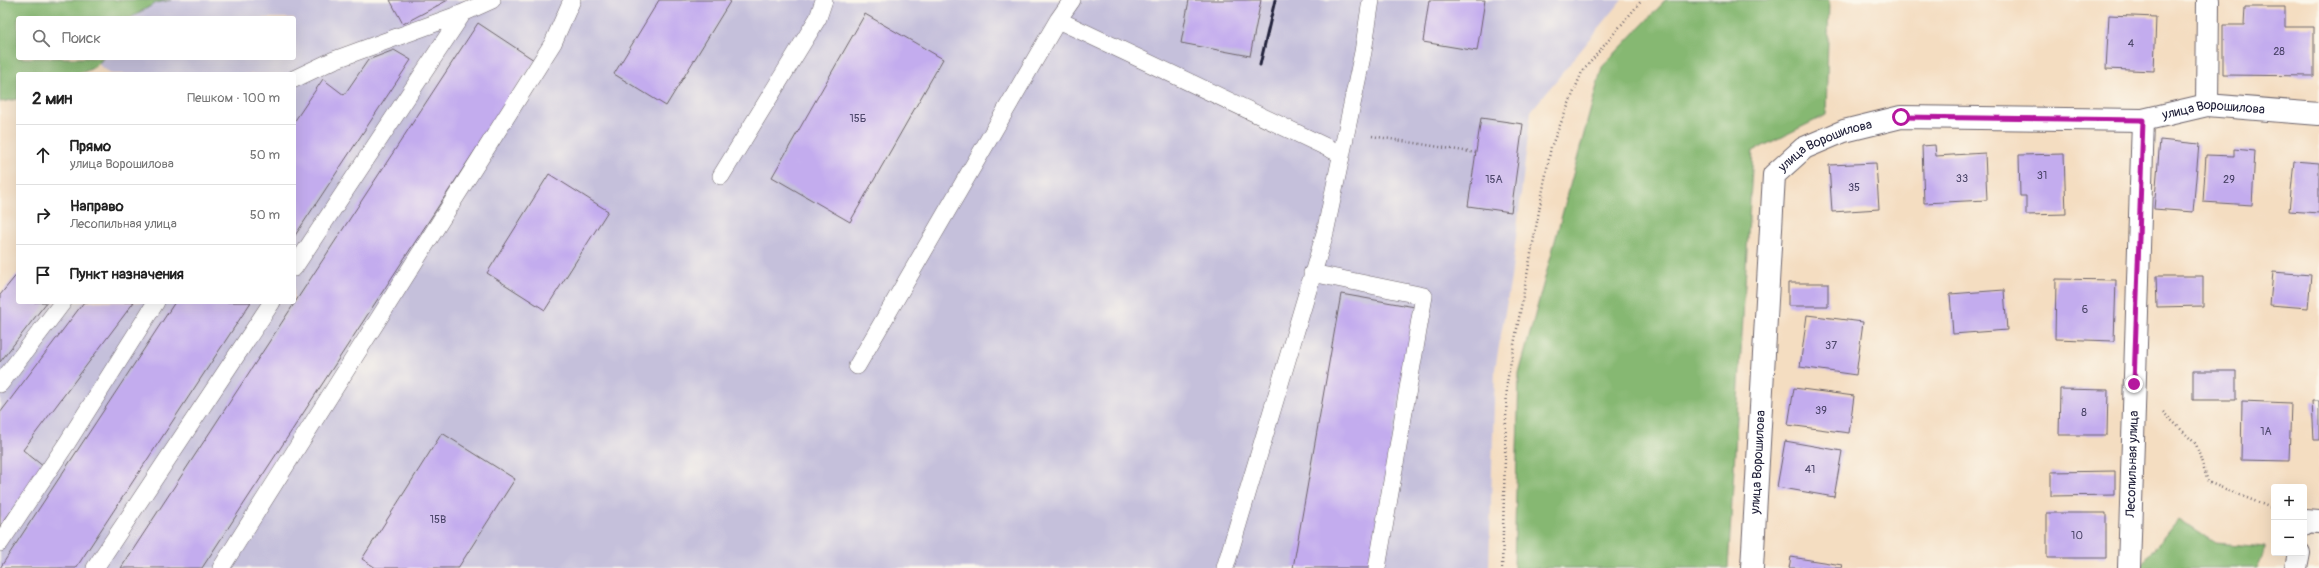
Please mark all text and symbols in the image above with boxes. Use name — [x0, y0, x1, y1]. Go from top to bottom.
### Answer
search box — [16, 16, 296, 60]
icon: search — [30, 27, 52, 49]
text: Поиск — [62, 29, 101, 48]
house number: 4 — [2128, 37, 2135, 50]
house number: 28 — [2273, 45, 2285, 58]
text: 2 мин — [32, 88, 72, 109]
text: Пешком · 100 m — [187, 90, 280, 106]
street label: улица Ворошилова — [2160, 97, 2266, 123]
route start — [1892, 108, 1910, 126]
house number: 15Б — [850, 112, 866, 125]
street label: улица Ворошилова — [1774, 116, 1874, 176]
text: Прямо — [70, 137, 111, 156]
icon: ahead — [32, 144, 54, 166]
text: 50 m — [250, 147, 280, 163]
text: улица Ворошилова — [70, 156, 174, 172]
house number: 31 — [2037, 169, 2047, 182]
house number: 33 — [1956, 172, 1968, 185]
house number: 15А — [1485, 173, 1503, 186]
house number: 29 — [2223, 173, 2235, 186]
house number: 35 — [1848, 181, 1860, 194]
text: Направо — [70, 197, 124, 216]
icon: right — [32, 204, 54, 226]
text: 50 m — [250, 207, 280, 223]
text: Лесопильная улица — [70, 216, 177, 232]
icon: arrive — [32, 264, 54, 286]
text: Пункт назначения — [70, 265, 184, 284]
house number: 6 — [2082, 303, 2088, 316]
house number: 37 — [1825, 339, 1837, 352]
route end — [2125, 375, 2143, 393]
house number: 39 — [1815, 404, 1827, 417]
house number: 8 — [2081, 406, 2087, 419]
street label: улица Ворошилова — [1747, 410, 1769, 516]
street label: Лесопильная улица — [2123, 410, 2142, 519]
house number: 1А — [2260, 425, 2272, 438]
house number: 41 — [1805, 463, 1815, 476]
map controls — [2271, 484, 2307, 556]
button: + — [2271, 484, 2307, 520]
house number: 15В — [430, 513, 446, 526]
button: − — [2271, 520, 2307, 556]
house number: 10 — [2071, 529, 2083, 542]

